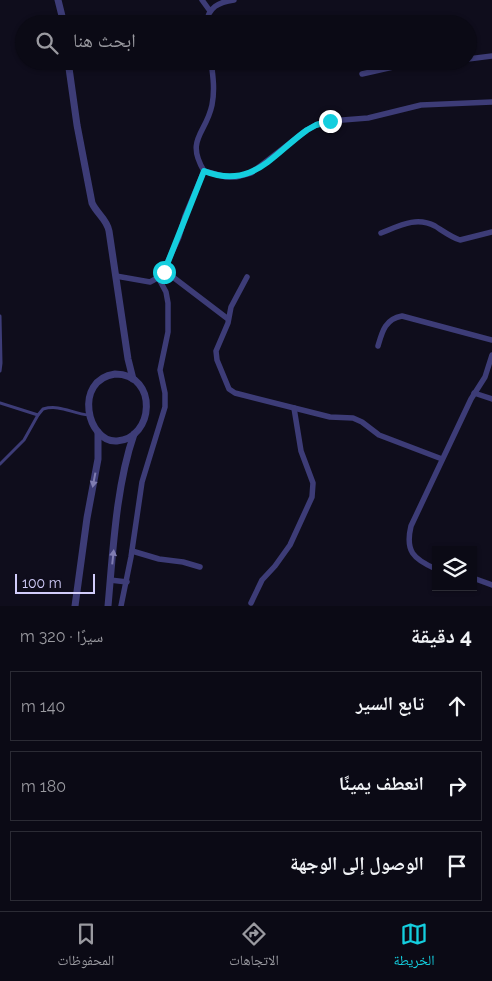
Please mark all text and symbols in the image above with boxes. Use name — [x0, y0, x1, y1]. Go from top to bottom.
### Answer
search box — [15, 15, 477, 70]
icon: search — [33, 29, 61, 57]
text: ابحث هنا — [73, 29, 136, 51]
route end — [319, 110, 342, 133]
route start — [153, 261, 176, 284]
one-way arrow — [90, 472, 98, 487]
map controls — [432, 546, 477, 591]
button: layers — [432, 546, 477, 591]
one-way arrow — [109, 549, 117, 565]
scale bar — [15, 571, 95, 594]
text: 100 m — [22, 575, 62, 591]
text: 4 دقيقة — [411, 623, 472, 648]
text: سيرًا · 320 m — [20, 627, 103, 646]
text: تابع السير — [356, 692, 424, 714]
icon: ahead — [443, 692, 471, 720]
text: 140 m — [21, 697, 65, 716]
text: انعطف يمينًا — [339, 772, 424, 794]
icon: right — [443, 772, 471, 800]
text: 180 m — [21, 777, 66, 796]
text: الوصول إلى الوجهة — [290, 852, 424, 874]
icon: arrive — [443, 852, 471, 880]
tab: المحفوظات — [57, 920, 114, 974]
tab: الاتجاهات — [229, 920, 279, 974]
tab: الخريطة — [393, 920, 435, 974]

